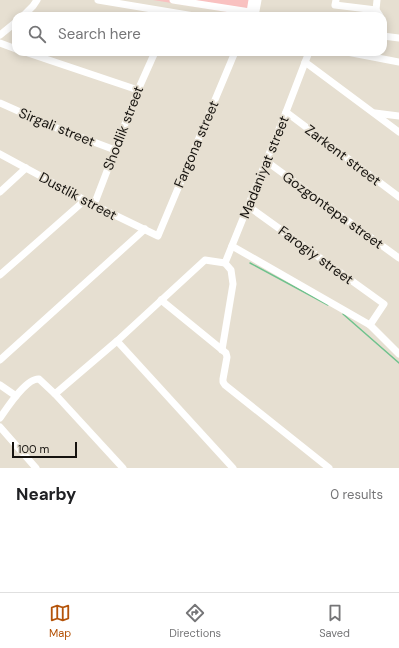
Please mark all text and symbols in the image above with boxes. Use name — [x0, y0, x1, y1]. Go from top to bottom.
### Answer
search box — [12, 12, 387, 56]
icon: search — [26, 23, 48, 45]
text: Search here — [58, 24, 141, 44]
street label: Shodlik street — [99, 83, 147, 173]
street label: Fargona street — [170, 98, 222, 190]
street label: Sirgali street — [16, 104, 98, 150]
street label: Madaniyat street — [235, 113, 293, 221]
street label: Zarkent street — [301, 121, 385, 189]
street label: Gozgontepa street — [279, 167, 387, 253]
street label: Dustlik street — [36, 168, 120, 224]
street label: Farogiy street — [275, 222, 357, 288]
scale bar — [12, 440, 77, 459]
text: 100 m — [18, 442, 49, 456]
text: Nearby — [16, 483, 76, 505]
text: 0 results — [330, 486, 383, 503]
tab: Map — [49, 602, 71, 640]
tab: Directions — [169, 602, 221, 640]
tab: Saved — [319, 602, 350, 640]

